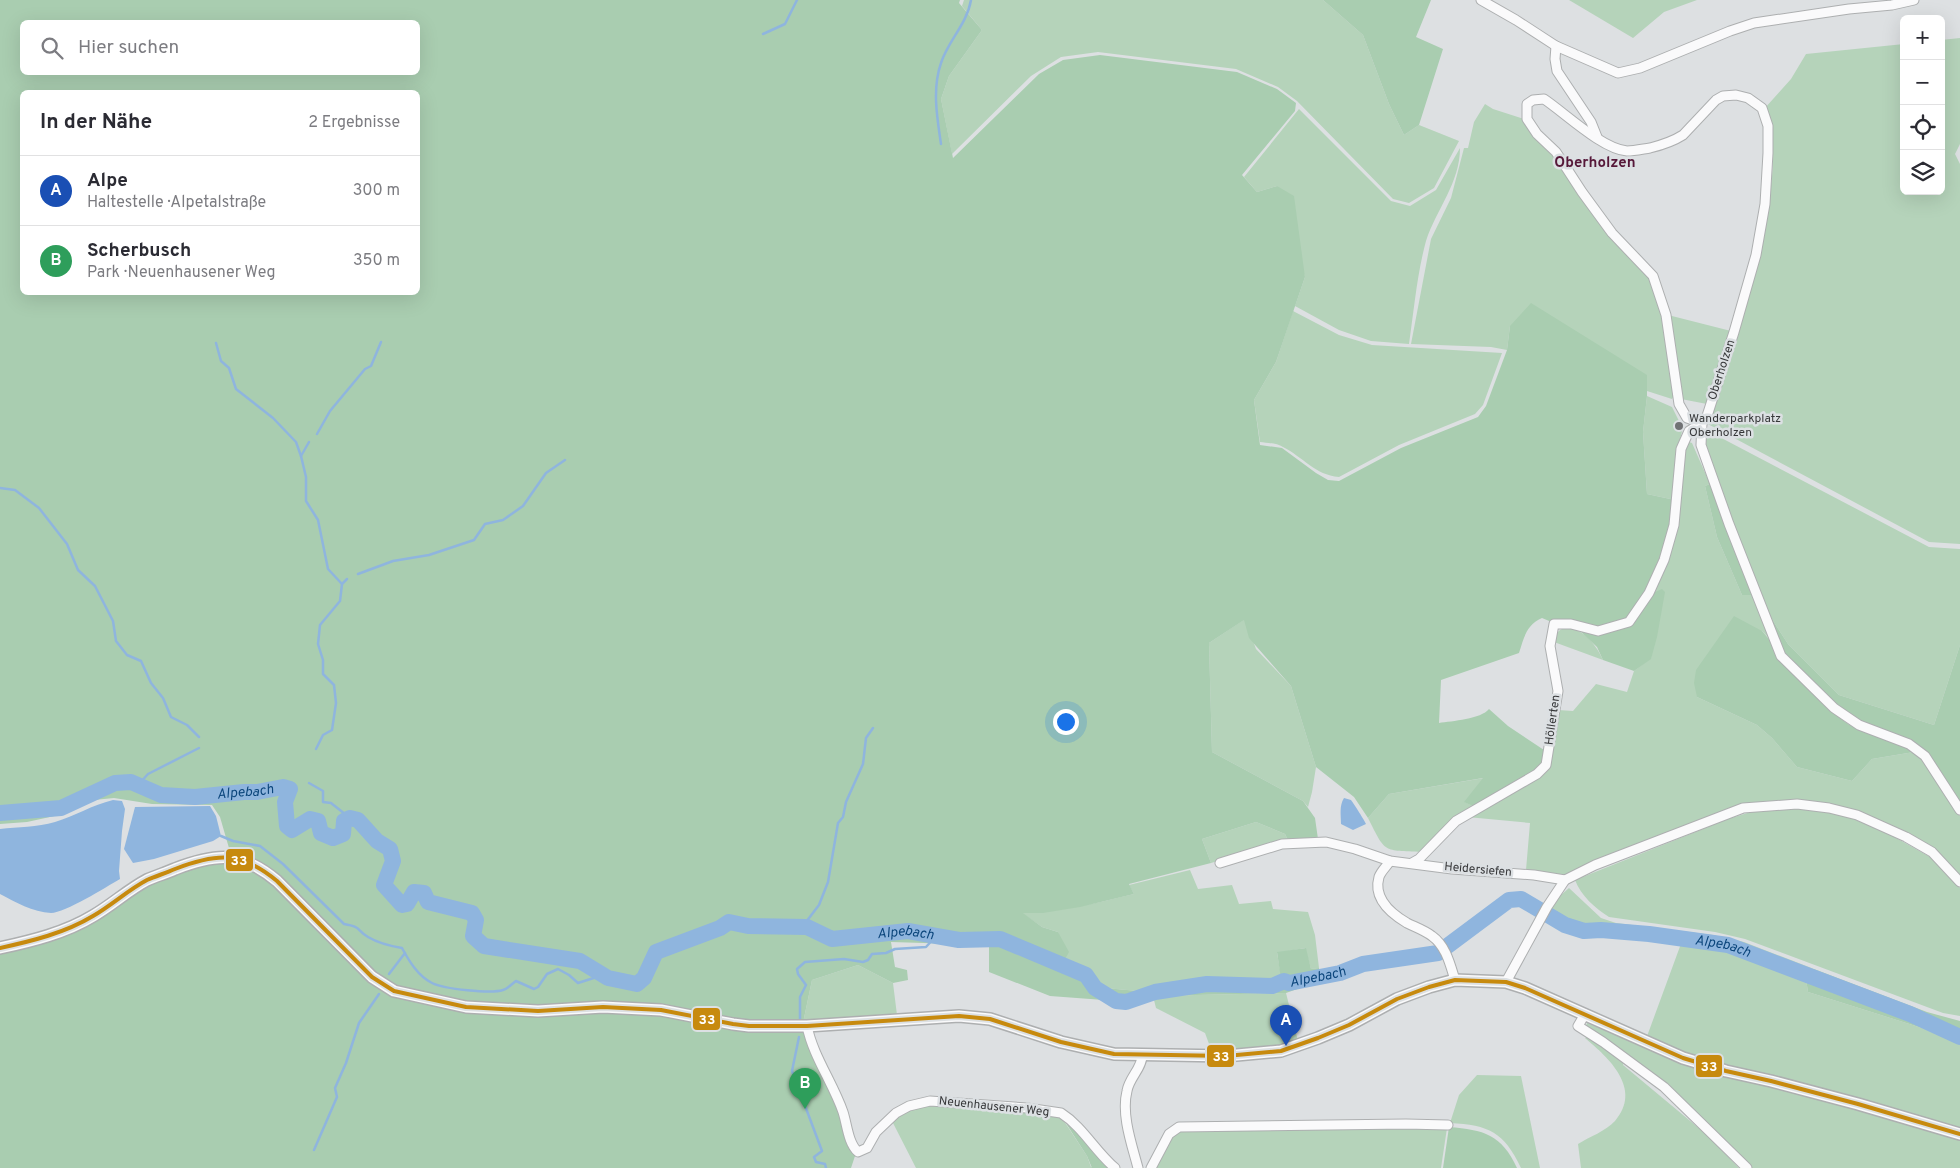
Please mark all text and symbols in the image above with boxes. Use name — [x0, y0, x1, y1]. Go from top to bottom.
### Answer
map controls — [1900, 15, 1945, 195]
button: + — [1900, 15, 1945, 60]
search box — [20, 20, 420, 75]
icon: search — [38, 34, 66, 62]
text: Hier suchen — [78, 36, 179, 60]
button: − — [1900, 60, 1945, 105]
button: locate — [1900, 105, 1945, 150]
text: In der Nähe — [40, 109, 152, 136]
text: 2 Ergebnisse — [308, 113, 400, 133]
button: layers — [1900, 150, 1945, 195]
district label: Oberholzen — [1554, 154, 1636, 173]
text: Alpe — [87, 169, 128, 193]
text: A — [50, 181, 62, 201]
text: 300 m — [353, 181, 400, 201]
text: Haltestelle · Alpetalstraße — [87, 193, 266, 213]
text: Scherbusch — [87, 239, 191, 263]
text: B — [50, 251, 62, 271]
text: 350 m — [353, 251, 400, 271]
text: Park · Neuenhausener Weg — [87, 263, 276, 283]
street label: Oberholzen — [1705, 338, 1739, 402]
place label: Wanderparkplatz Oberholzen — [1689, 411, 1781, 441]
marker: Wanderparkplatz Oberholzen — [1673, 420, 1685, 432]
street label: Höllerten — [1542, 694, 1564, 746]
your location — [1053, 709, 1079, 735]
water label: Alpebach — [216, 780, 275, 803]
line badge: 33 — [225, 848, 254, 872]
text: 33 — [231, 853, 247, 870]
street label: Heidersiefen — [1444, 859, 1512, 881]
water label: Alpebach — [876, 922, 935, 944]
water label: Alpebach — [1694, 932, 1753, 961]
water label: Alpebach — [1288, 963, 1349, 991]
pin: A — [1270, 1005, 1302, 1046]
line badge: 33 — [692, 1007, 721, 1031]
text: 33 — [699, 1012, 715, 1029]
line badge: 33 — [1206, 1044, 1235, 1068]
text: 33 — [1213, 1049, 1229, 1066]
line badge: 33 — [1695, 1054, 1723, 1078]
text: 33 — [1701, 1059, 1717, 1076]
pin: B — [789, 1068, 821, 1109]
street label: Neuenhausener Weg — [938, 1093, 1050, 1121]

